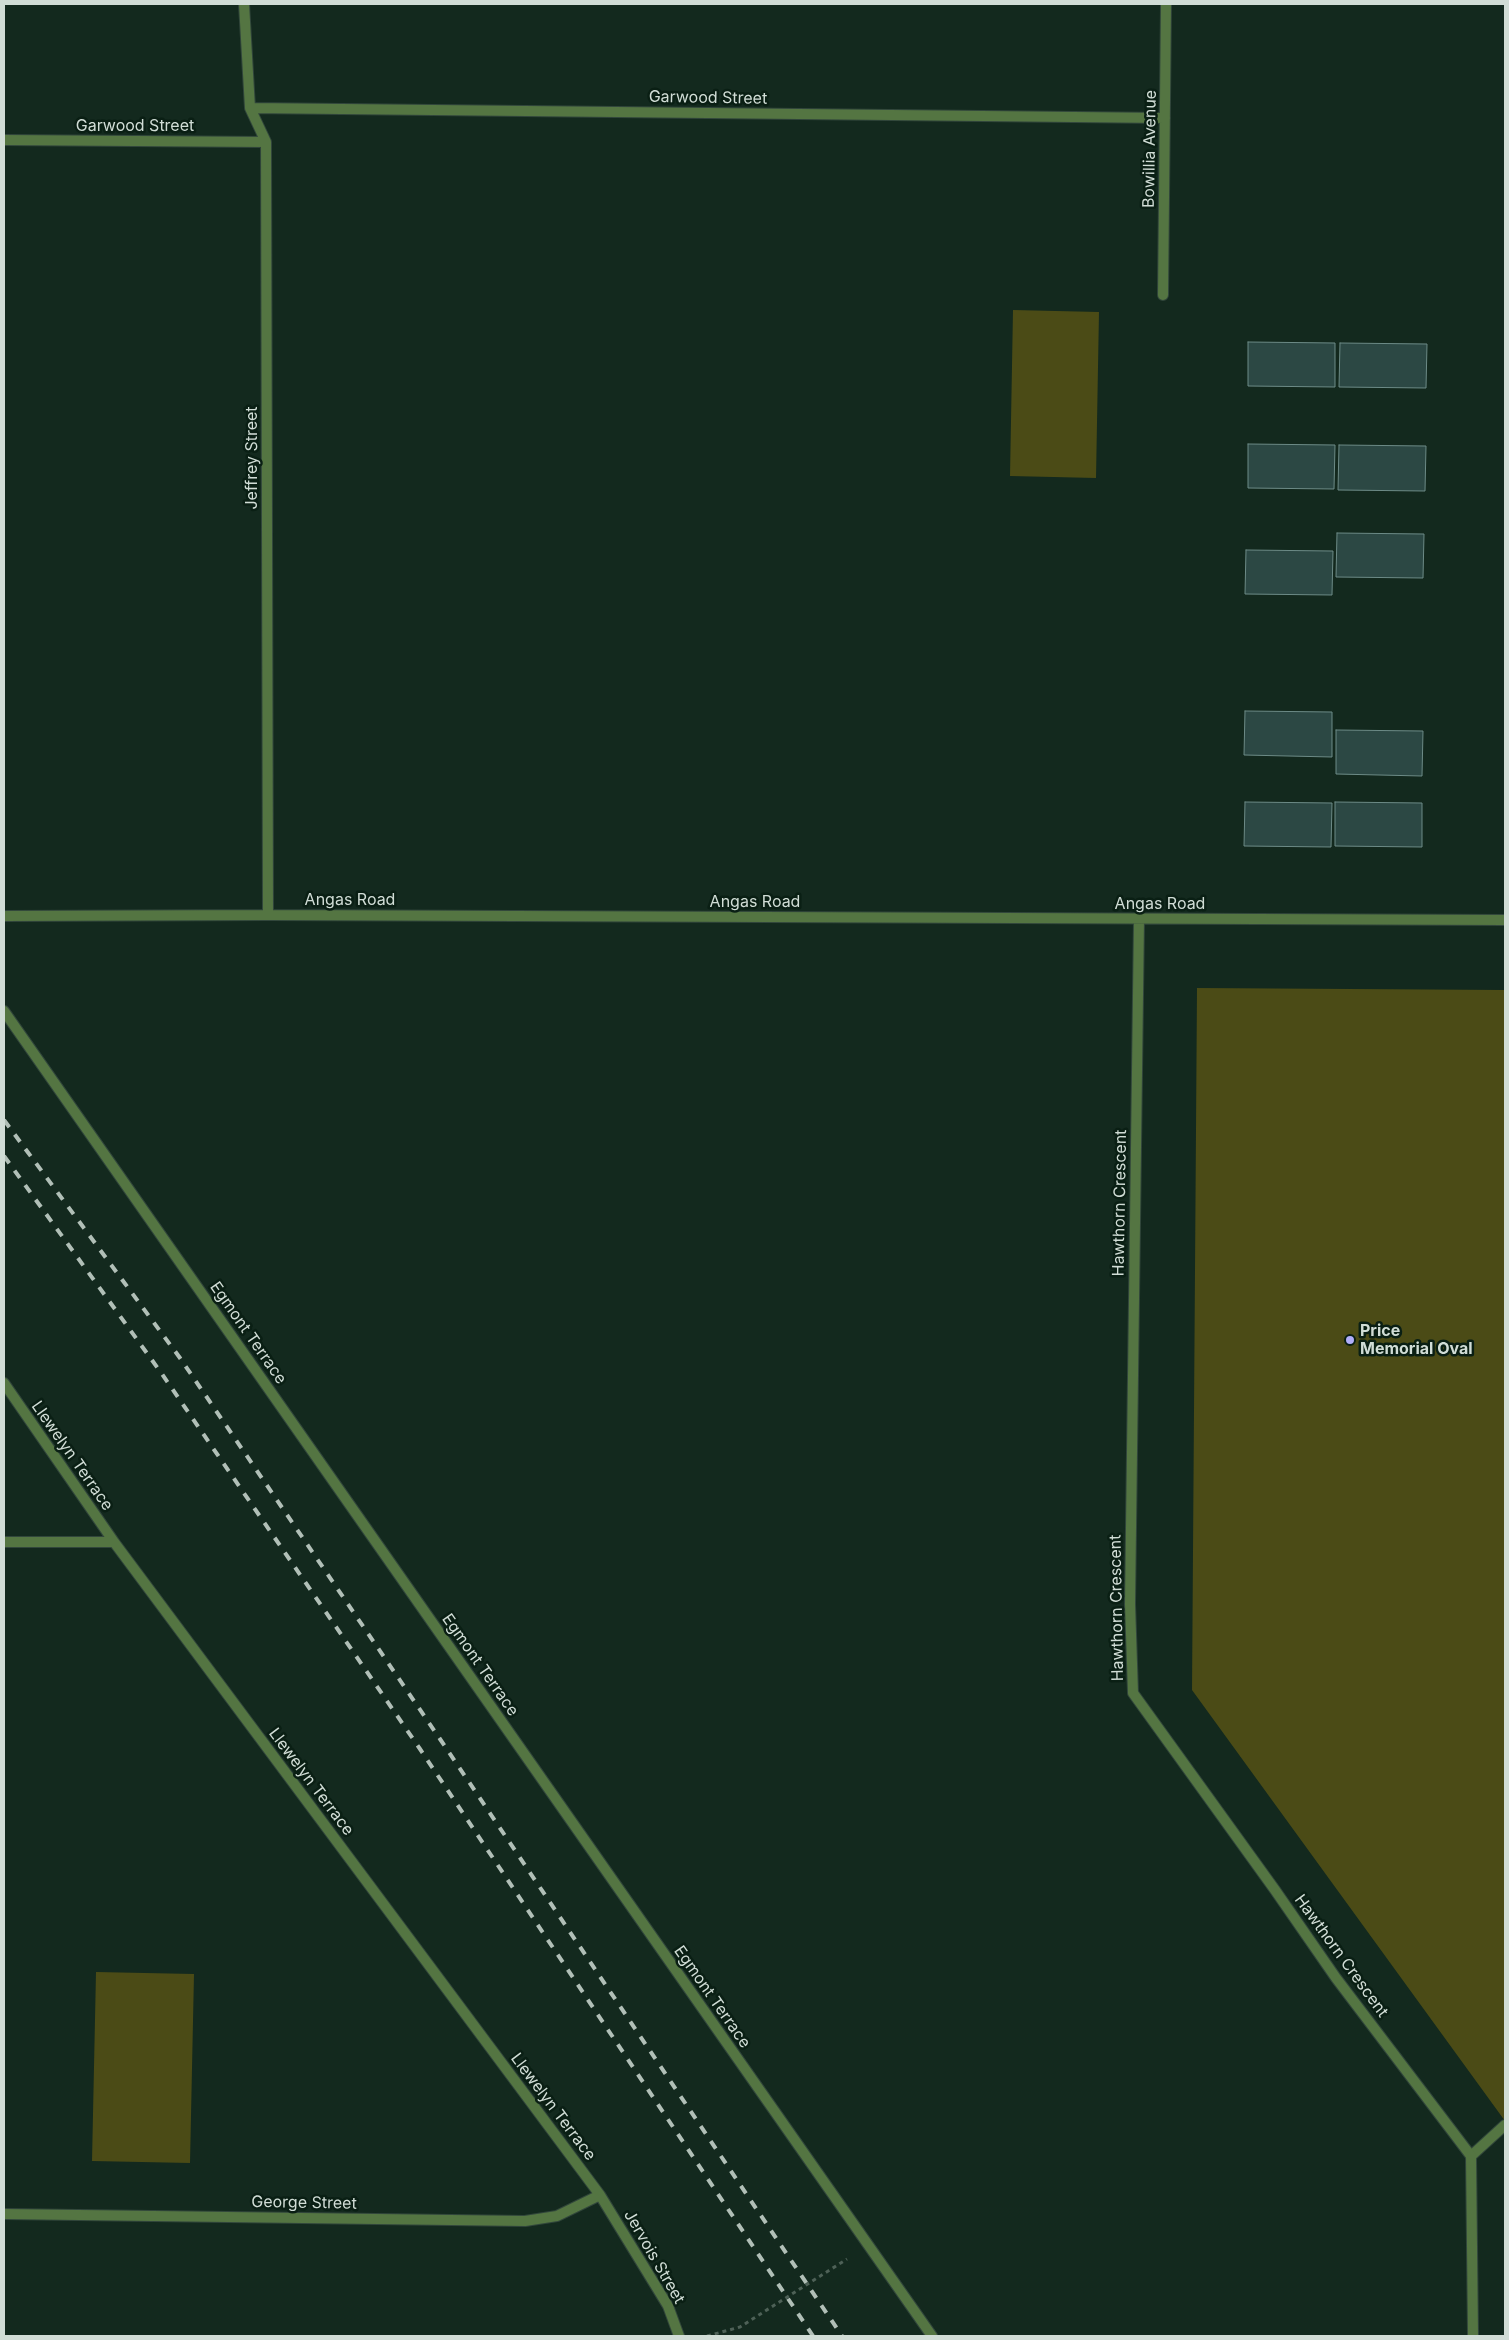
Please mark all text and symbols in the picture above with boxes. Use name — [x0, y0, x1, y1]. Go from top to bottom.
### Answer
street label: Garwood Street — [649, 87, 767, 109]
street label: Bowillia Avenue — [1139, 90, 1161, 208]
street label: Garwood Street — [76, 116, 194, 136]
street label: Jeffrey Street — [242, 406, 262, 510]
street label: Angas Road — [305, 890, 395, 910]
street label: Angas Road — [710, 892, 800, 912]
street label: Angas Road — [1115, 894, 1205, 914]
street label: Hawthorn Crescent — [1109, 1129, 1131, 1277]
street label: Egmont Terrace — [206, 1278, 290, 1388]
place label: Price Memorial Oval — [1360, 1321, 1473, 1359]
marker: Price Memorial Oval — [1344, 1334, 1356, 1346]
street label: Llewelyn Terrace — [27, 1398, 117, 1514]
street label: Hawthorn Crescent — [1106, 1534, 1128, 1682]
street label: Egmont Terrace — [438, 1610, 522, 1720]
street label: Llewelyn Terrace — [264, 1725, 358, 1839]
street label: Hawthorn Crescent — [1290, 1891, 1392, 2021]
street label: Egmont Terrace — [670, 1942, 754, 2052]
street label: Llewelyn Terrace — [506, 2050, 600, 2164]
street label: George Street — [251, 2192, 357, 2214]
street label: Jervois Street — [619, 2207, 689, 2307]

